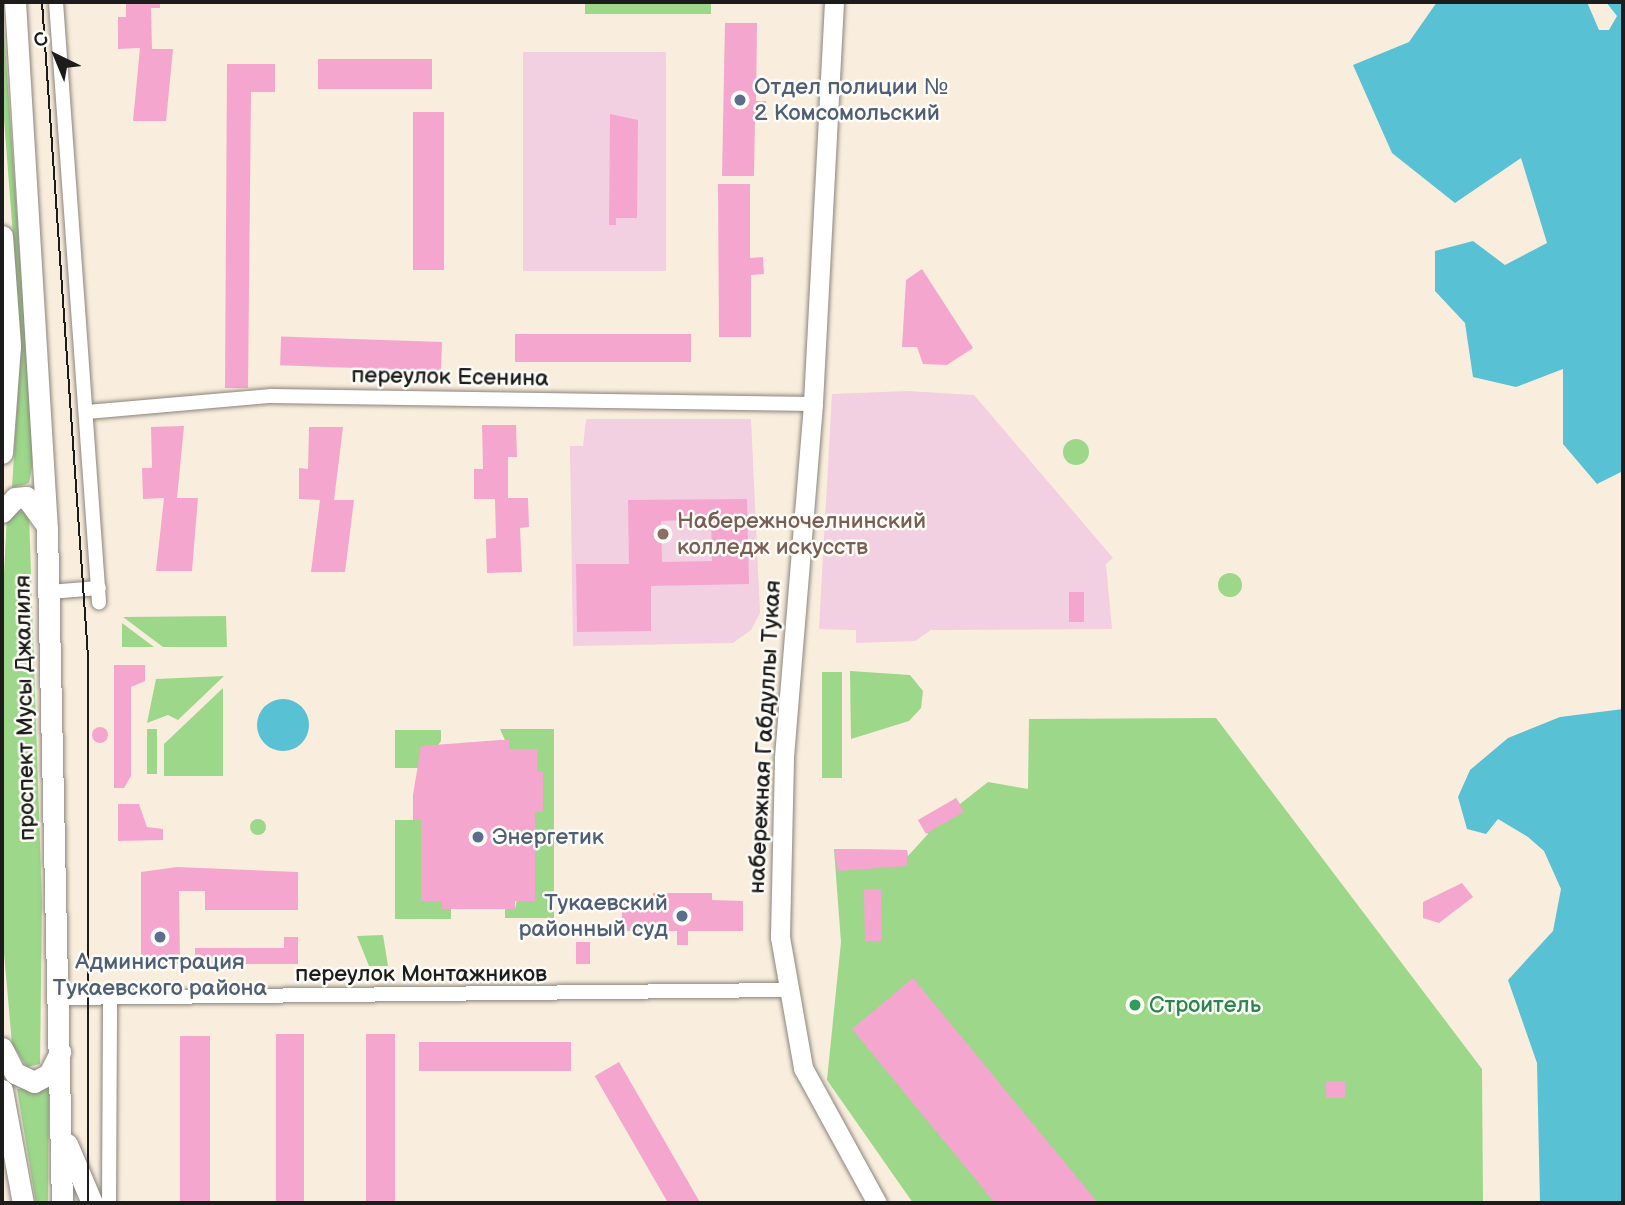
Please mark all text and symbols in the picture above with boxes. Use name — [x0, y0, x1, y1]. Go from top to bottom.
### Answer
north arrow — [21, 21, 91, 91]
text: С — [29, 27, 54, 53]
place label: Отдел полиции № 2 Комсомольский — [754, 73, 948, 127]
marker: Отдел полиции № 2 Комсомольский — [732, 92, 748, 108]
street label: переулок Есенина — [351, 361, 549, 393]
place label: Набережночелнинский колледж искусств — [677, 507, 926, 561]
marker: Набережночелнинский колледж искусств — [655, 526, 671, 542]
street label: проспект Мусы Джалиля — [9, 575, 41, 841]
street label: набережная Габдуллы Тукая — [743, 580, 787, 894]
place label: Энергетик — [492, 823, 604, 851]
marker: Энергетик — [470, 829, 486, 845]
place label: Тукаевский районный суд — [519, 889, 668, 943]
marker: Тукаевский районный суд — [674, 908, 690, 924]
marker: Администрация Тукаевского района — [152, 929, 168, 945]
place label: Администрация Тукаевского района — [53, 948, 267, 1002]
street label: переулок Монтажников — [295, 960, 547, 988]
place label: Строитель — [1149, 991, 1261, 1019]
marker: Строитель — [1127, 997, 1143, 1013]

